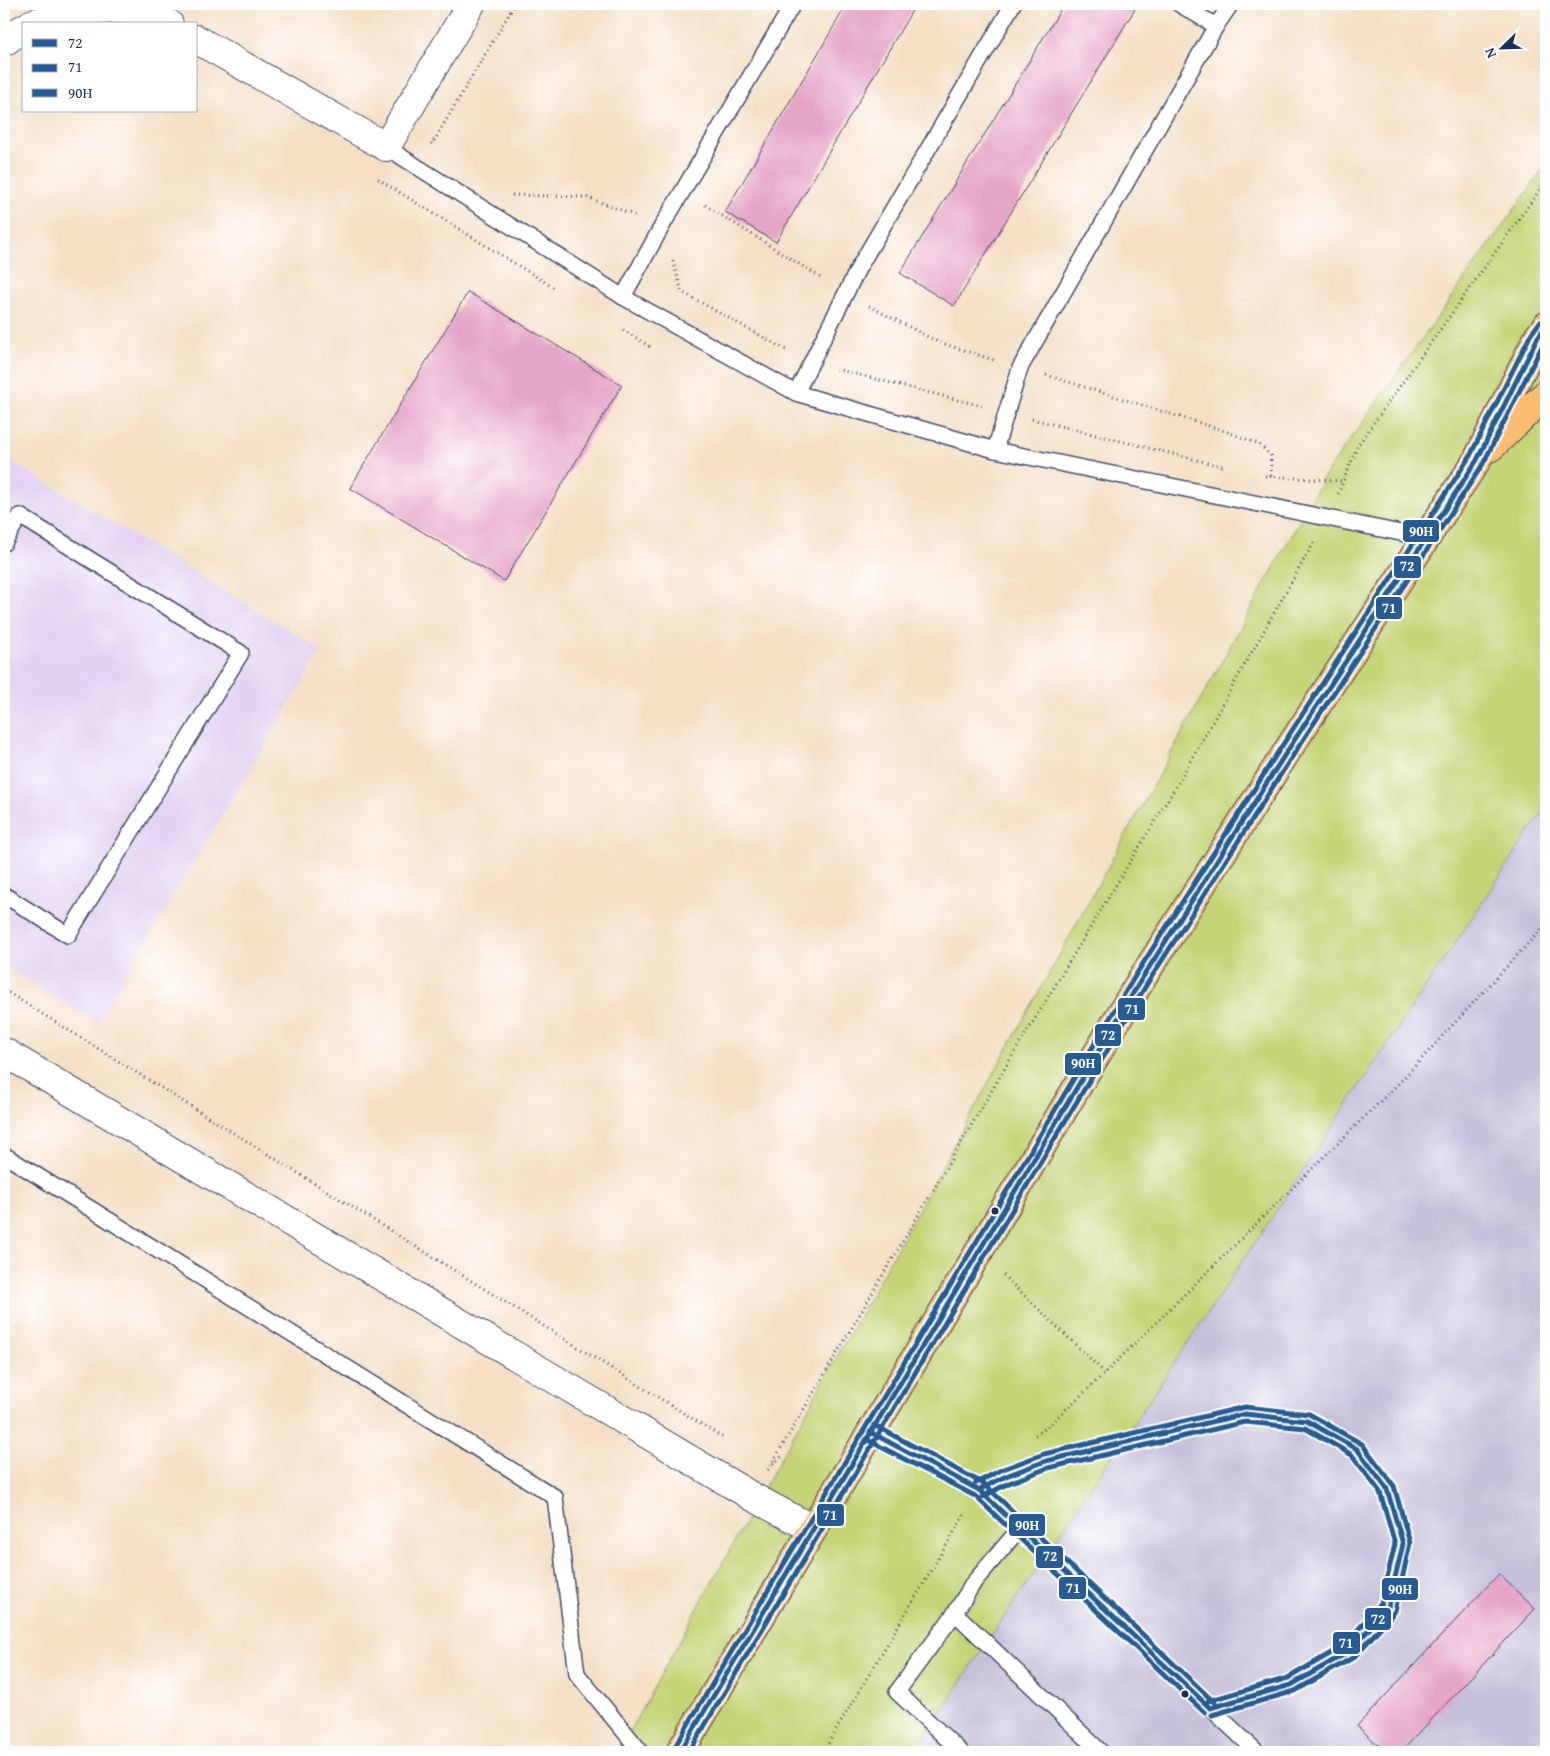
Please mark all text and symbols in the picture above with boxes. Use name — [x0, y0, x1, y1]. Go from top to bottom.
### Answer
legend — [22, 22, 198, 112]
north arrow — [1478, 22, 1528, 72]
text: 72 — [68, 32, 82, 53]
text: N — [1479, 44, 1501, 61]
text: 71 — [68, 56, 82, 77]
text: 90H — [68, 82, 92, 103]
line badge: 90H — [1402, 519, 1440, 543]
text: 90H — [1409, 521, 1433, 541]
line badge: 72 — [1393, 555, 1422, 579]
text: 72 — [1400, 556, 1414, 576]
line badge: 71 — [1375, 596, 1403, 620]
text: 71 — [1382, 598, 1396, 618]
line badge: 71 — [1117, 997, 1146, 1021]
text: 71 — [1125, 999, 1139, 1019]
line badge: 72 — [1094, 1023, 1122, 1047]
text: 72 — [1101, 1025, 1115, 1045]
line badge: 90H — [1064, 1052, 1102, 1076]
text: 90H — [1071, 1053, 1095, 1073]
unlabelled marker — [990, 1206, 1000, 1216]
line badge: 71 — [816, 1503, 845, 1527]
text: 71 — [823, 1505, 837, 1525]
line badge: 90H — [1008, 1513, 1046, 1537]
text: 90H — [1015, 1515, 1039, 1535]
line badge: 72 — [1035, 1545, 1064, 1569]
text: 72 — [1043, 1546, 1057, 1566]
line badge: 71 — [1058, 1576, 1087, 1600]
line badge: 90H — [1381, 1577, 1419, 1601]
text: 71 — [1066, 1578, 1080, 1598]
text: 90H — [1388, 1579, 1412, 1599]
line badge: 72 — [1364, 1607, 1392, 1631]
text: 72 — [1371, 1609, 1385, 1629]
line badge: 71 — [1332, 1631, 1361, 1655]
text: 71 — [1339, 1633, 1353, 1653]
unlabelled marker — [1180, 1689, 1190, 1699]

